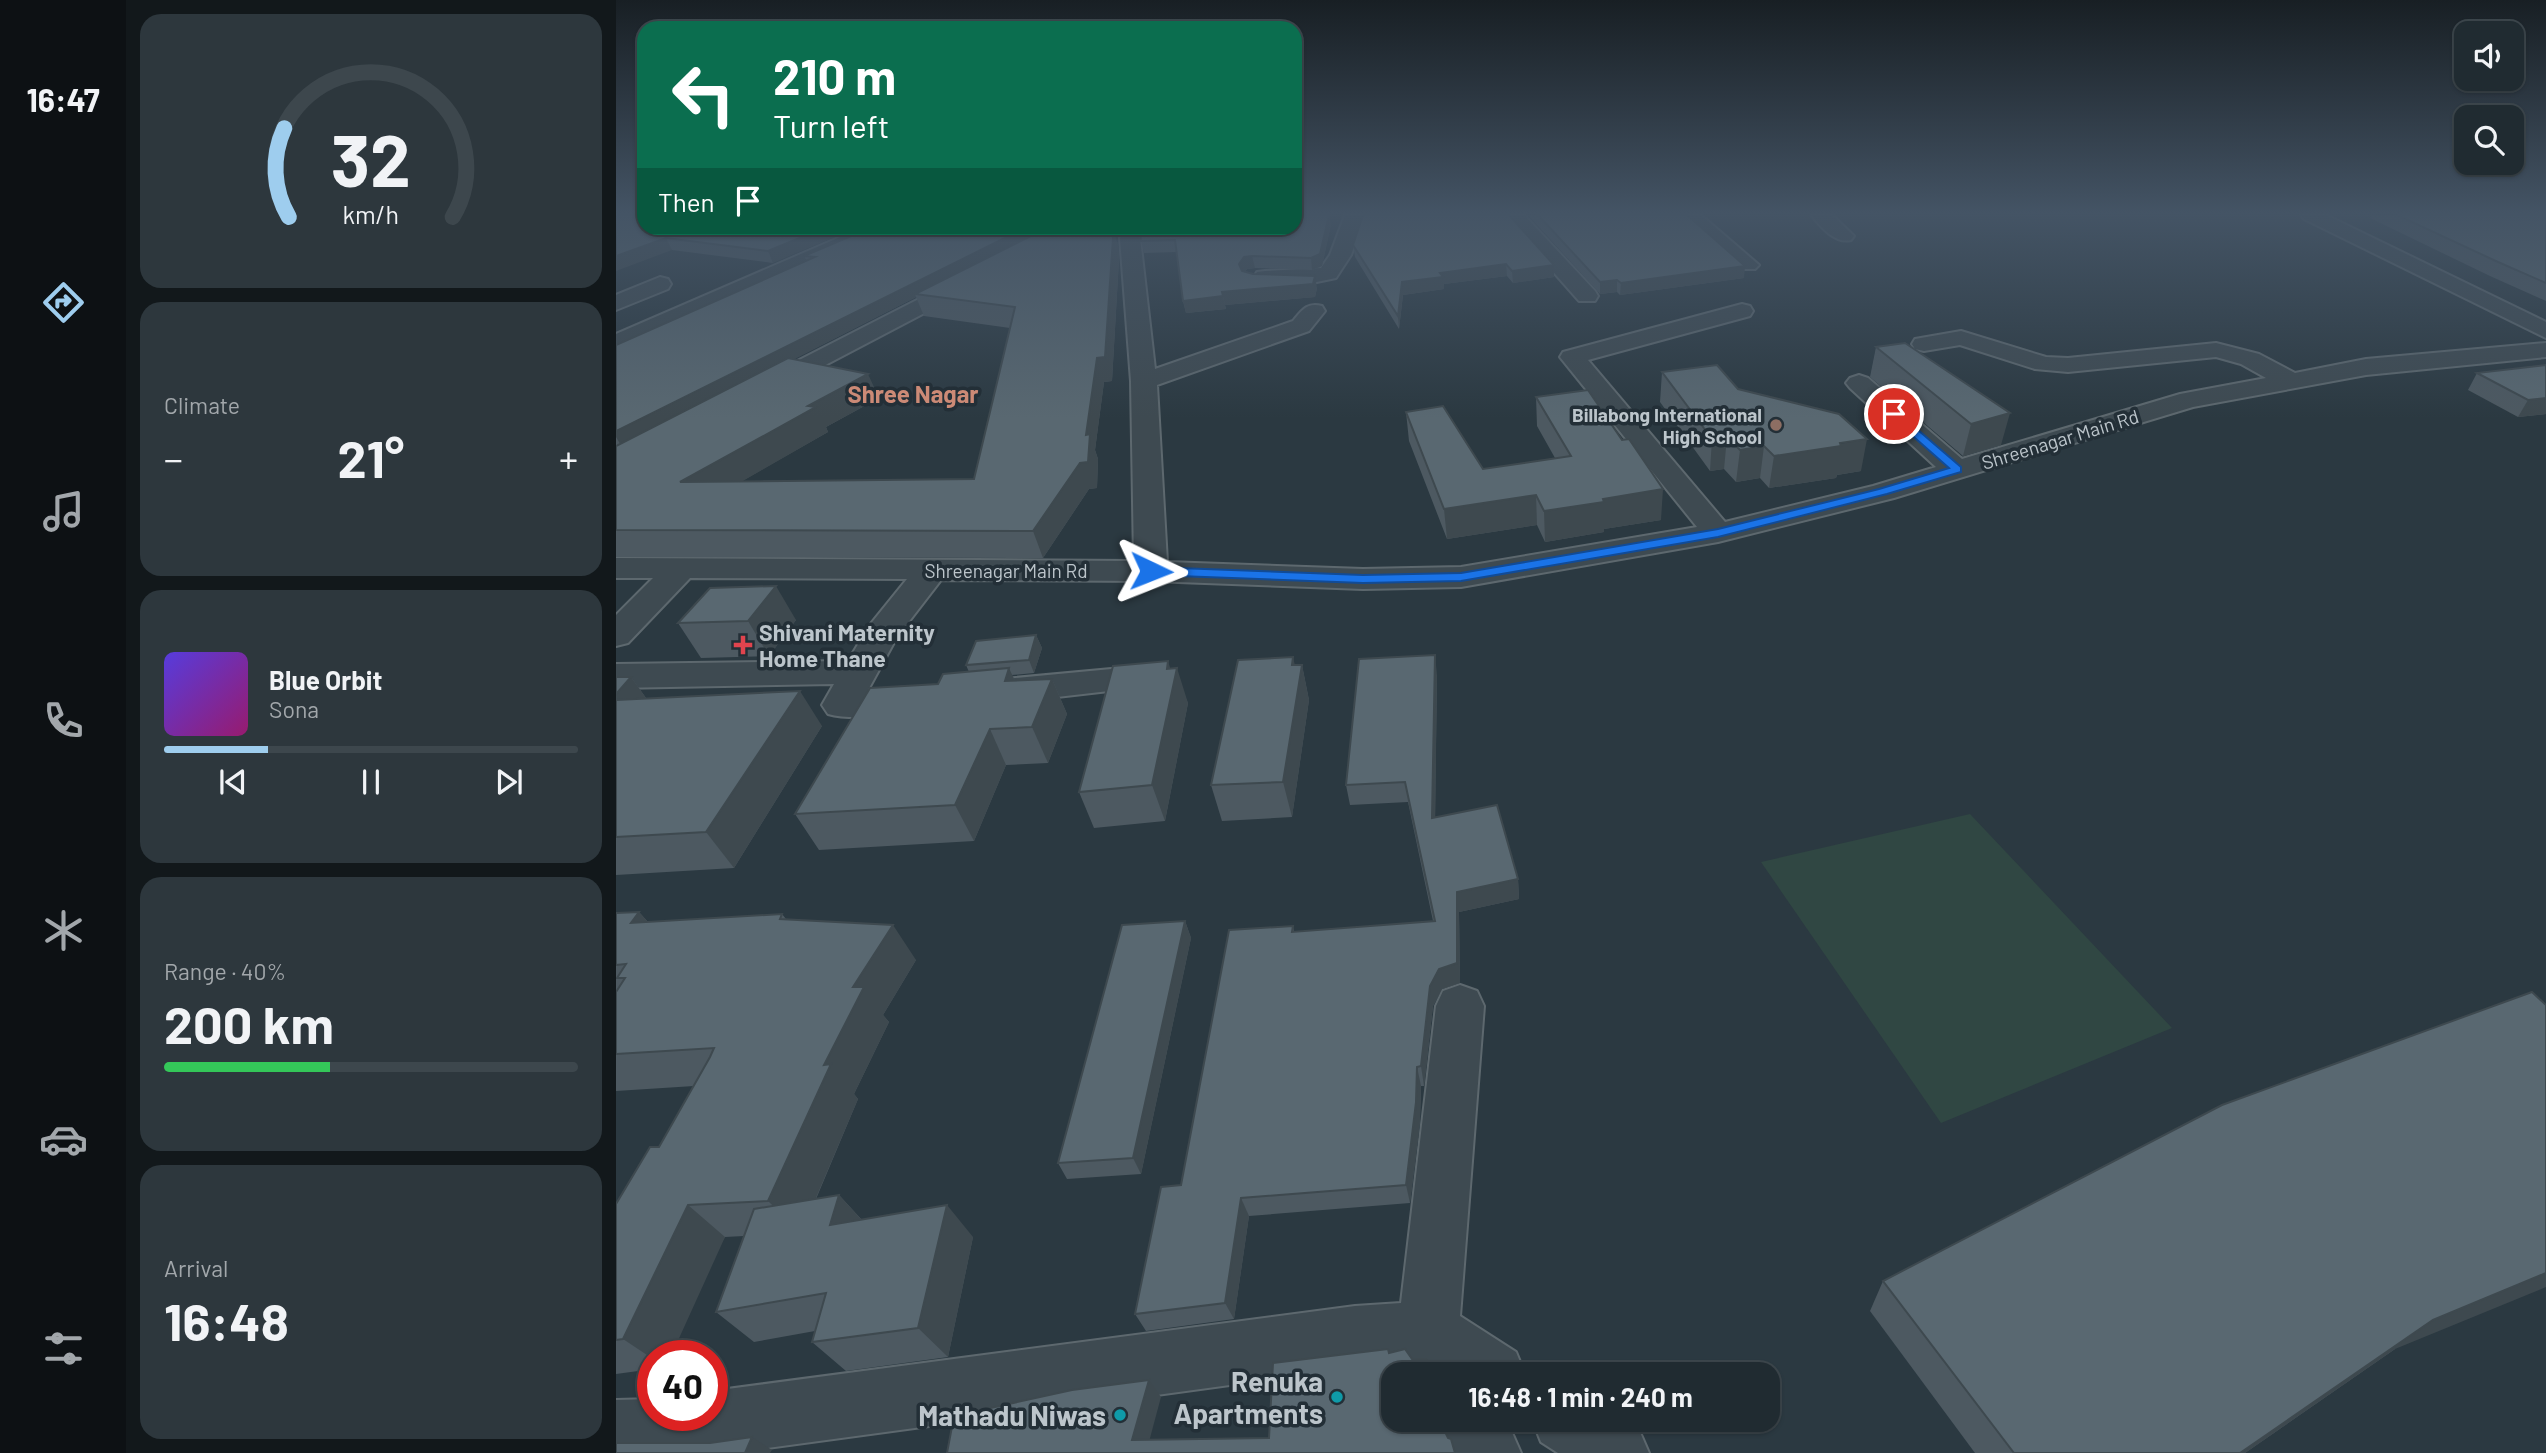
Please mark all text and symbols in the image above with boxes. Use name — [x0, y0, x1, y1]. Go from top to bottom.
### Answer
map controls — [2454, 21, 2524, 175]
button: sound — [2454, 21, 2524, 91]
text: 210 m — [773, 46, 896, 105]
icon: left — [658, 49, 749, 140]
text: 16:47 — [26, 80, 100, 118]
button: search — [2454, 105, 2524, 175]
text: Turn left — [773, 106, 890, 144]
text: 32 — [331, 114, 411, 202]
icon: arrive — [729, 182, 767, 220]
text: Then — [658, 186, 715, 217]
text: km/h — [343, 199, 399, 229]
icon: directions — [39, 278, 88, 327]
district label: Shree Nagar — [847, 379, 979, 408]
pin — [1864, 384, 1924, 444]
text: Climate — [164, 391, 240, 419]
icon: arrive — [1875, 395, 1913, 433]
place label: Billabong International High School — [1572, 403, 1762, 448]
street label: Shreenagar Main Rd — [1979, 404, 2141, 474]
marker: Billabong International High School — [1768, 417, 1784, 433]
text: 21° — [338, 426, 404, 488]
text: − — [164, 435, 183, 481]
text: + — [559, 435, 578, 481]
icon: music — [39, 487, 88, 536]
position arrow — [1114, 534, 1188, 608]
street label: Shreenagar Main Rd — [924, 559, 1088, 582]
place label: Shivani Maternity Home Thane — [759, 618, 935, 672]
marker: Shivani Maternity Home Thane — [733, 635, 753, 655]
text: Blue Orbit — [269, 664, 382, 695]
text: Sona — [269, 695, 319, 723]
icon: phone — [39, 696, 88, 745]
icon: previous — [214, 763, 252, 801]
icon: pause — [352, 763, 390, 801]
icon: next — [490, 763, 528, 801]
icon: climate — [39, 906, 88, 955]
text: Range · 40% — [164, 957, 286, 985]
text: 200 km — [164, 992, 334, 1054]
icon: car — [39, 1115, 88, 1164]
text: Arrival — [164, 1254, 228, 1282]
text: 16:48 — [164, 1289, 289, 1351]
icon: filters — [39, 1324, 88, 1373]
speed limit sign: 40 — [637, 1340, 728, 1431]
place label: Renuka Apartments — [1173, 1364, 1323, 1430]
text: 16:48 · 1 min · 240 m — [1468, 1381, 1693, 1412]
marker: Renuka Apartments — [1329, 1389, 1345, 1405]
place label: Mathadu Niwas — [918, 1398, 1106, 1432]
marker: Mathadu Niwas — [1112, 1407, 1128, 1423]

